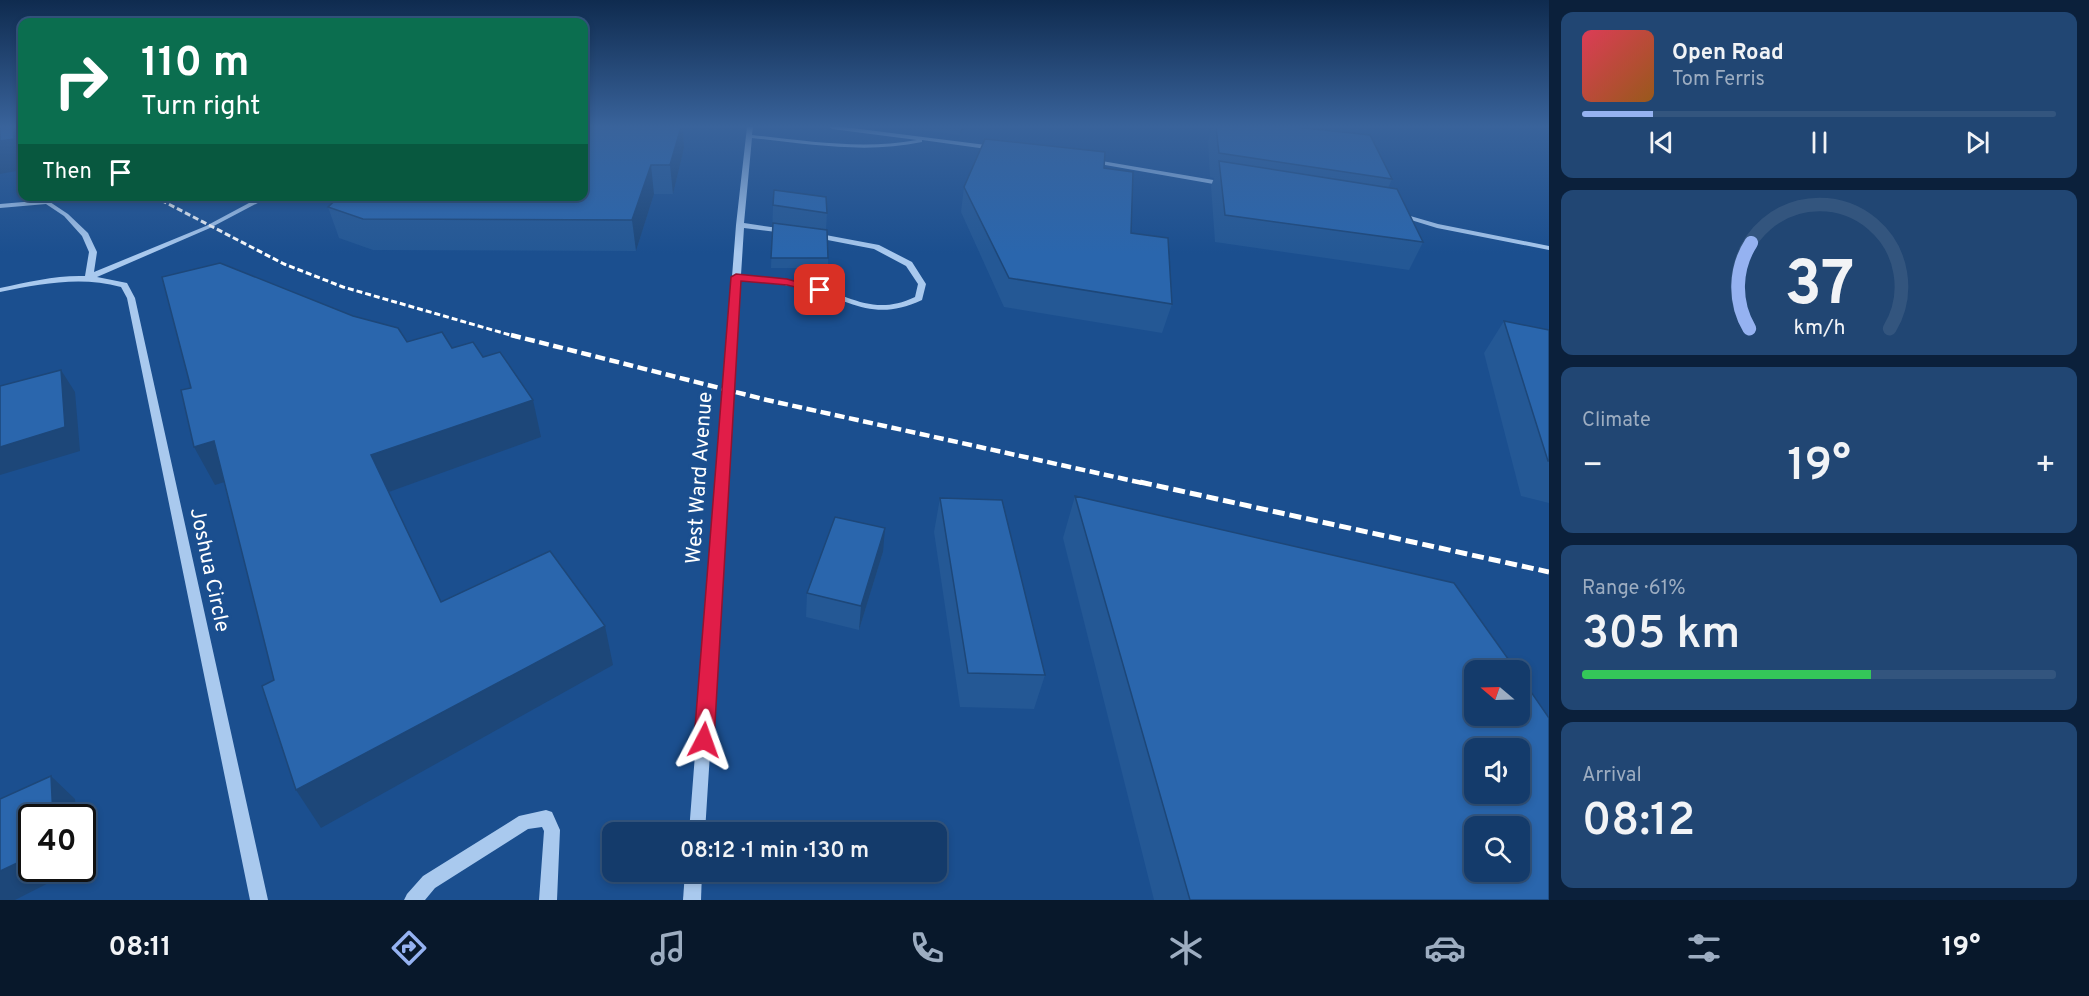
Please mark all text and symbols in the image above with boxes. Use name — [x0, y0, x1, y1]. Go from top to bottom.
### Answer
text: 110 m — [141, 38, 250, 91]
text: Open Road — [1672, 40, 1784, 67]
icon: right — [42, 42, 120, 120]
text: Tom Ferris — [1672, 67, 1765, 93]
text: Turn right — [141, 90, 260, 124]
icon: previous — [1645, 126, 1678, 159]
icon: pause — [1803, 126, 1836, 159]
icon: next — [1961, 126, 1994, 159]
icon: arrive — [104, 156, 137, 189]
text: Then — [42, 159, 92, 186]
text: 37 — [1784, 249, 1854, 328]
pin — [794, 264, 845, 315]
icon: arrive — [803, 273, 836, 306]
text: km/h — [1793, 316, 1845, 343]
street label: West Ward Avenue — [681, 391, 719, 565]
text: Climate — [1582, 408, 1651, 434]
text: 19° — [1787, 439, 1851, 496]
text: − — [1582, 446, 1603, 488]
text: + — [2035, 446, 2056, 488]
street label: Joshua Circle — [183, 505, 235, 635]
text: Range · 61% — [1582, 576, 1686, 602]
text: 305 km — [1582, 607, 1740, 664]
north arrow — [1464, 660, 1530, 726]
map controls — [1464, 660, 1530, 882]
position arrow — [672, 708, 736, 772]
button: sound — [1464, 738, 1530, 804]
text: Arrival — [1582, 763, 1642, 789]
text: 08:12 — [1582, 794, 1695, 851]
speed limit sign: 40 — [18, 804, 96, 882]
button: search — [1464, 816, 1530, 882]
text: 08:12 · 1 min · 130 m — [680, 838, 869, 865]
icon: directions — [388, 927, 430, 969]
icon: music — [647, 927, 689, 969]
icon: phone — [906, 927, 948, 969]
icon: climate — [1165, 927, 1207, 969]
icon: car — [1424, 927, 1466, 969]
icon: filters — [1683, 927, 1725, 969]
text: 08:11 — [108, 931, 171, 965]
text: 19° — [1942, 931, 1980, 965]

